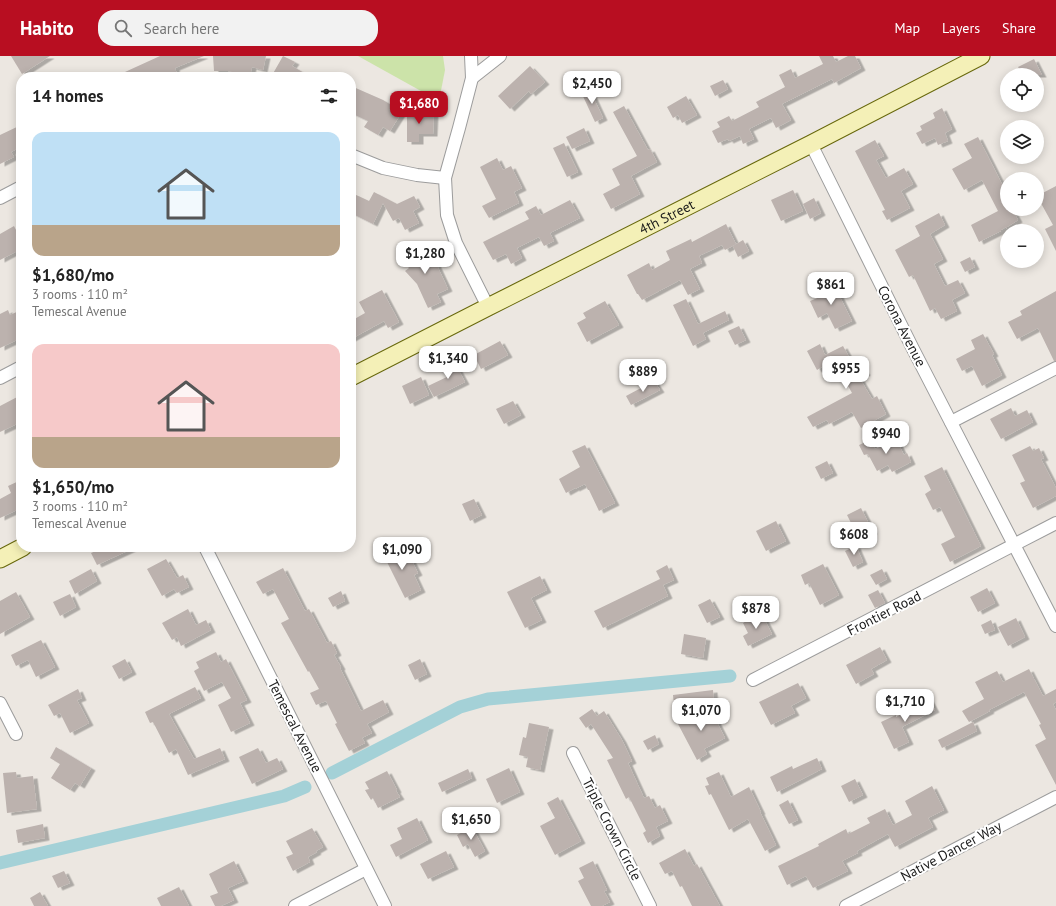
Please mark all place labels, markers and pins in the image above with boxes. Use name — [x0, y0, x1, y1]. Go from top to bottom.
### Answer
pin: $2,450 — [559, 71, 625, 105]
pin: $1,680 — [386, 91, 452, 125]
pin: $1,280 — [392, 241, 458, 275]
pin: $861 — [807, 272, 855, 306]
pin: $1,340 — [415, 346, 481, 380]
pin: $955 — [822, 356, 870, 390]
pin: $889 — [619, 359, 667, 393]
pin: $940 — [862, 421, 910, 455]
pin: $608 — [830, 522, 878, 556]
pin: $1,090 — [369, 537, 435, 571]
pin: $878 — [732, 596, 780, 630]
pin: $1,710 — [872, 689, 938, 723]
pin: $1,070 — [668, 698, 734, 732]
pin: $1,650 — [438, 807, 504, 841]

